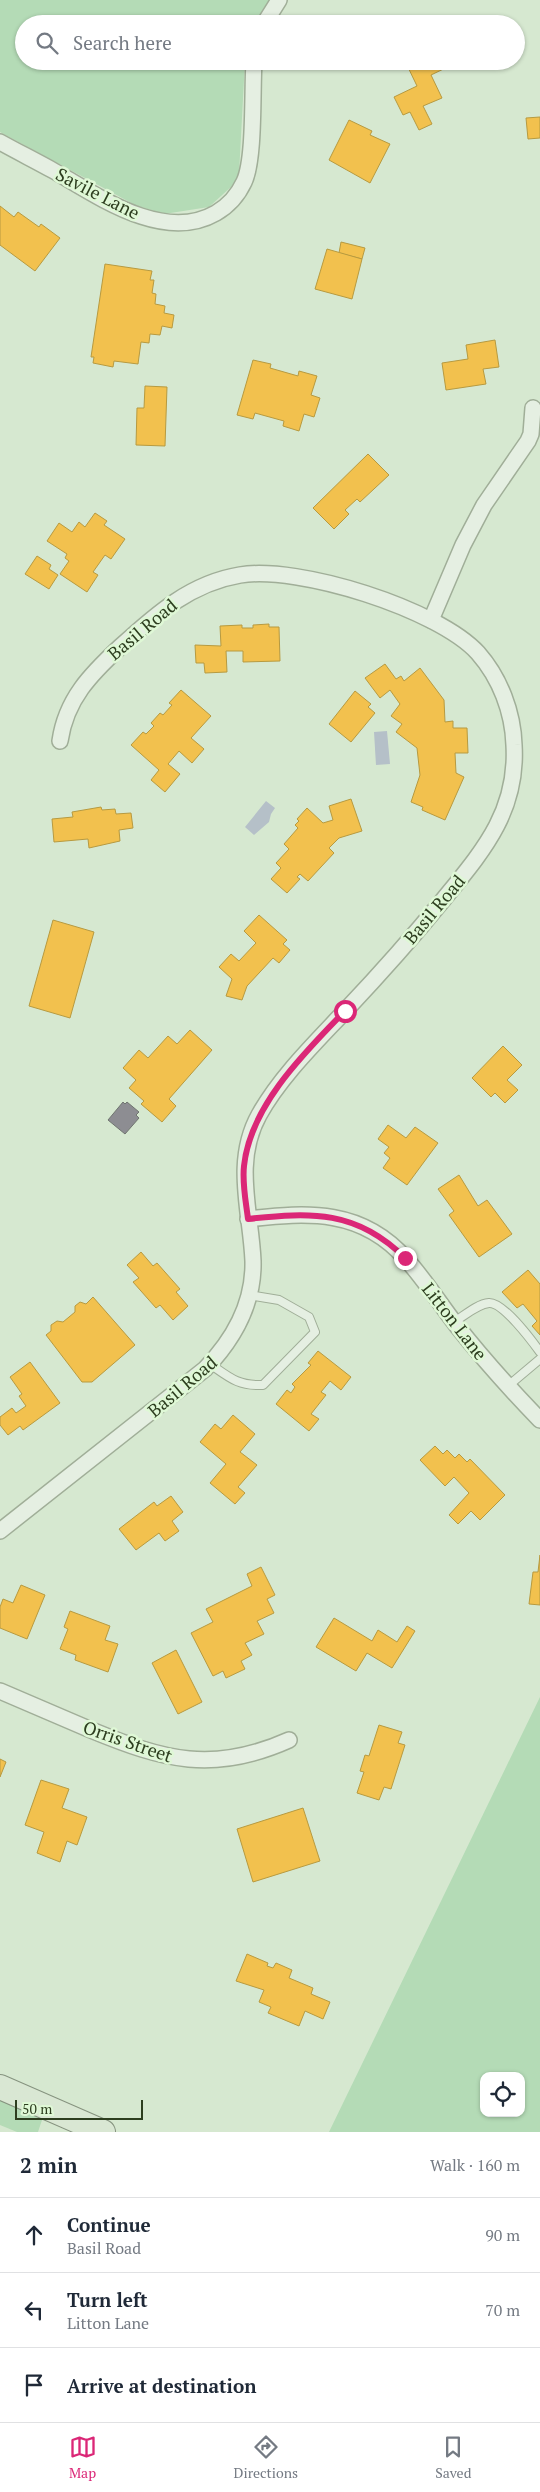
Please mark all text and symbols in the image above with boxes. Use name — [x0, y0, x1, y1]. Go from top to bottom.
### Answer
search box — [15, 15, 525, 70]
icon: search — [33, 29, 61, 57]
text: Search here — [73, 30, 172, 55]
street label: Savile Lane — [52, 162, 144, 224]
street label: Basil Road — [102, 593, 182, 665]
street label: Basil Road — [398, 869, 470, 949]
route start — [334, 1000, 357, 1023]
route end — [394, 1247, 417, 1270]
street label: Litton Lane — [417, 1277, 493, 1365]
street label: Basil Road — [142, 1350, 222, 1422]
street label: Orris Street — [80, 1715, 176, 1768]
map controls — [480, 2072, 525, 2117]
button: locate — [480, 2072, 525, 2117]
scale bar — [15, 2097, 142, 2120]
text: 50 m — [22, 2099, 52, 2118]
text: 2 min — [20, 2151, 77, 2179]
text: Walk · 160 m — [430, 2154, 520, 2176]
text: Continue — [67, 2212, 151, 2237]
icon: ahead — [20, 2221, 48, 2249]
text: 90 m — [485, 2224, 520, 2246]
text: Basil Road — [67, 2237, 141, 2259]
text: Turn left — [67, 2287, 148, 2312]
icon: left — [20, 2296, 48, 2324]
text: 70 m — [485, 2299, 520, 2321]
text: Litton Lane — [67, 2312, 149, 2334]
icon: arrive — [20, 2371, 48, 2399]
text: Arrive at destination — [67, 2373, 256, 2398]
tab: Map — [69, 2433, 97, 2482]
tab: Directions — [234, 2433, 298, 2482]
tab: Saved — [435, 2433, 471, 2482]

